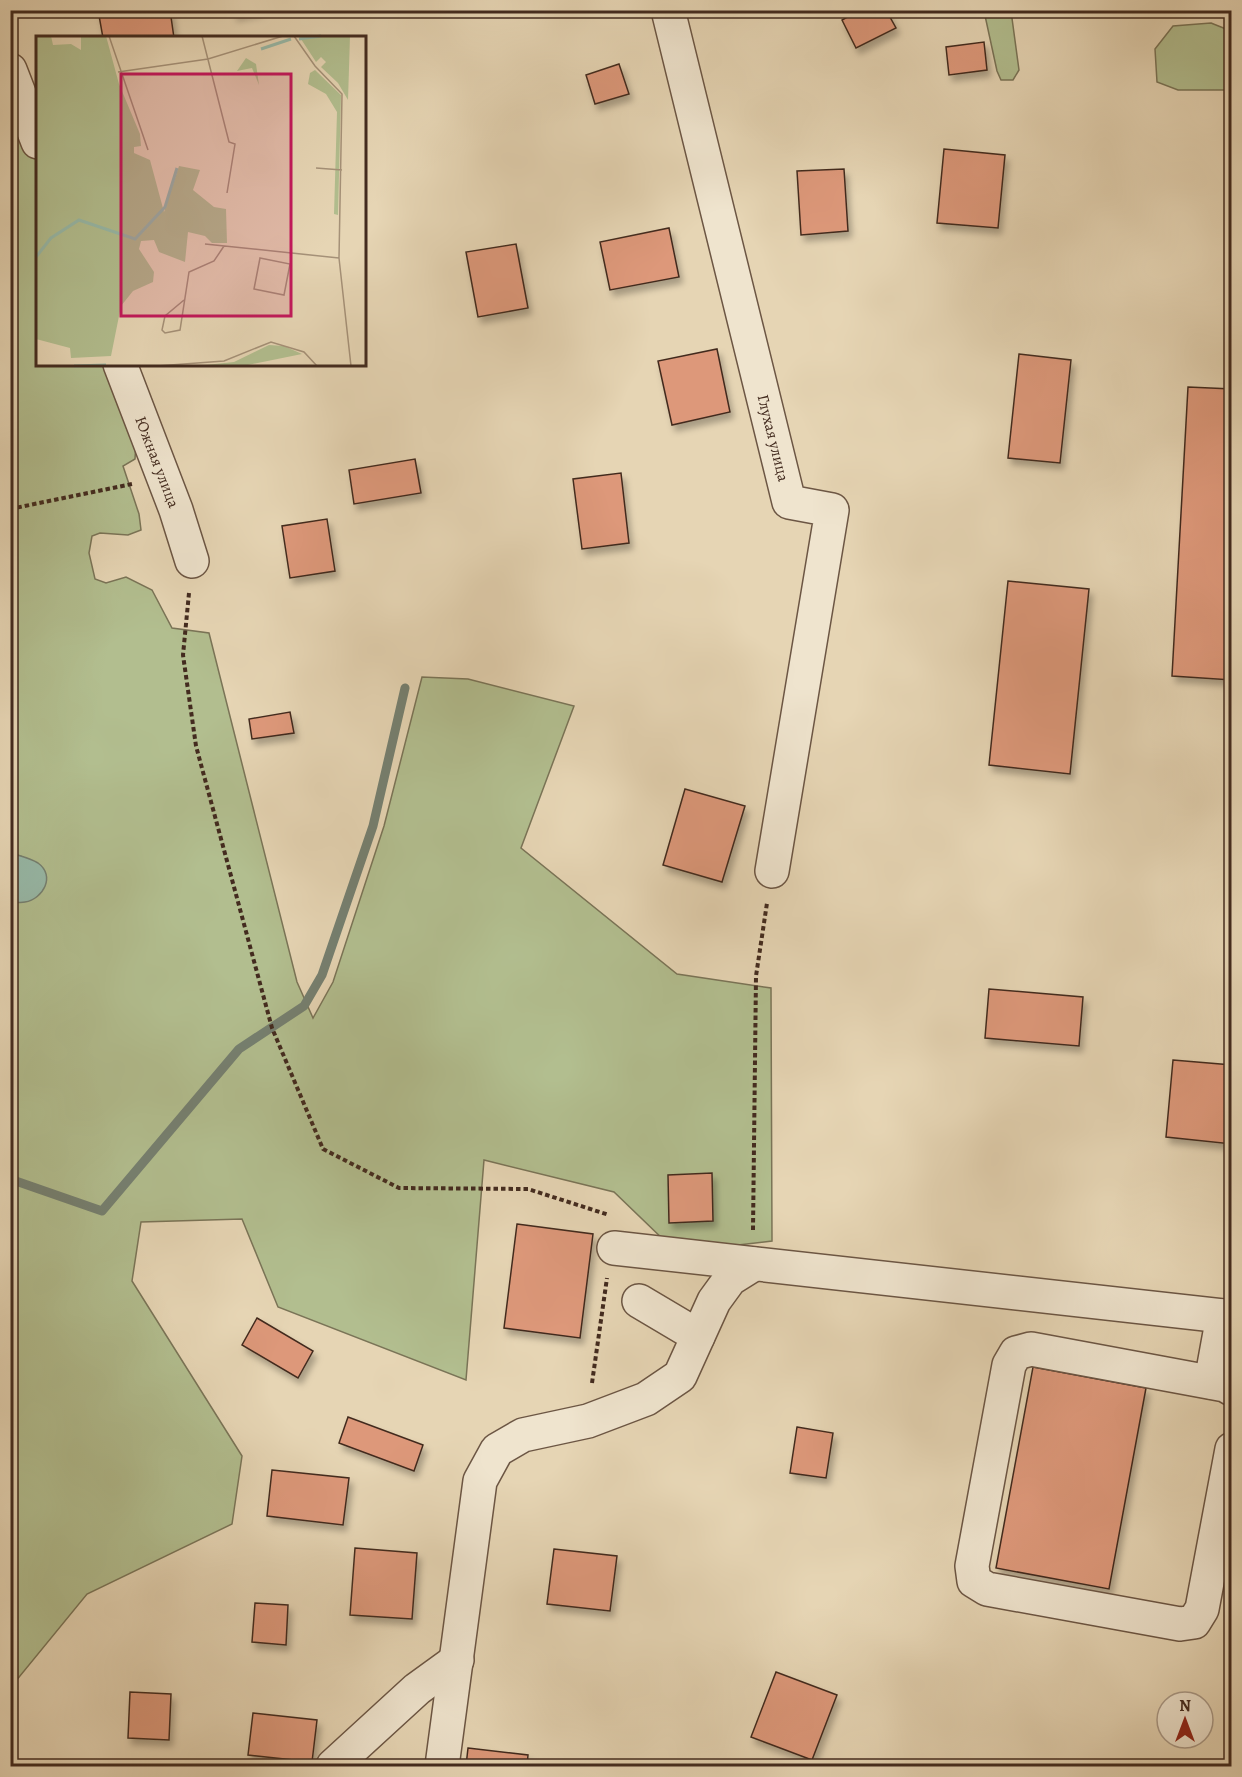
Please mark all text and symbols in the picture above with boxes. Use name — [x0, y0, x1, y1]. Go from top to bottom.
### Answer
inset map — [36, 36, 366, 366]
street label: Глухая улица — [752, 392, 795, 484]
street label: Южная улица — [129, 413, 185, 512]
north arrow — [1155, 1690, 1215, 1750]
text: N — [1179, 1695, 1191, 1717]

